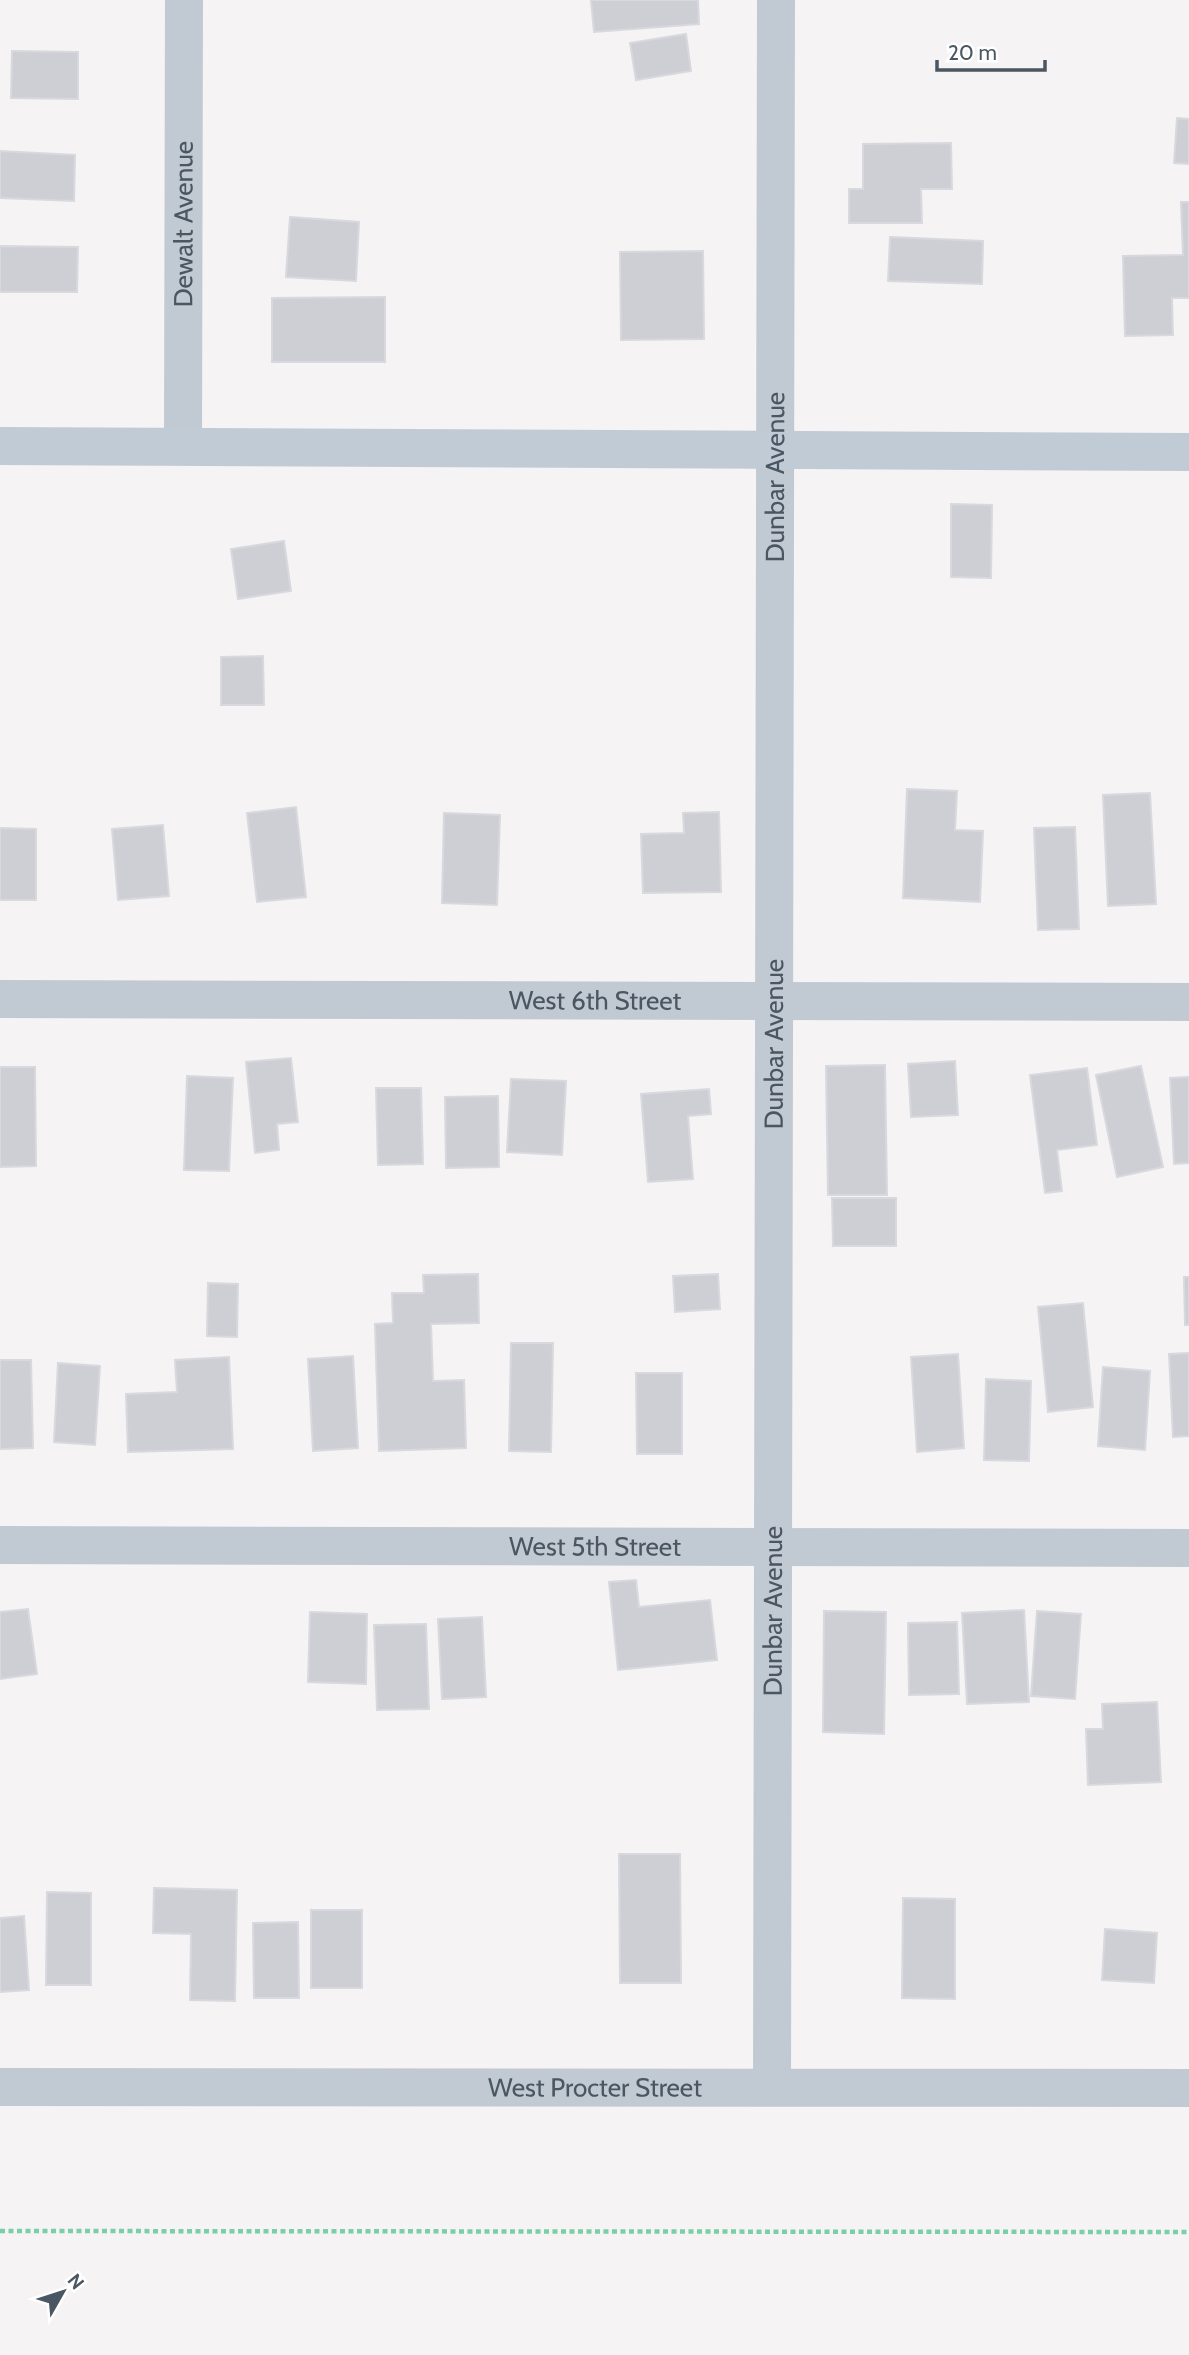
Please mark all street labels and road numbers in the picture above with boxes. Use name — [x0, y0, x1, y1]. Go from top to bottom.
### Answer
street label: Dewalt Avenue — [167, 141, 200, 307]
street label: Dunbar Avenue — [759, 392, 791, 562]
street label: Dunbar Avenue — [758, 959, 790, 1129]
street label: West 6th Street — [509, 984, 682, 1017]
street label: Dunbar Avenue — [757, 1526, 789, 1696]
street label: West 5th Street — [509, 1530, 681, 1563]
street label: West Procter Street — [488, 2071, 702, 2104]

